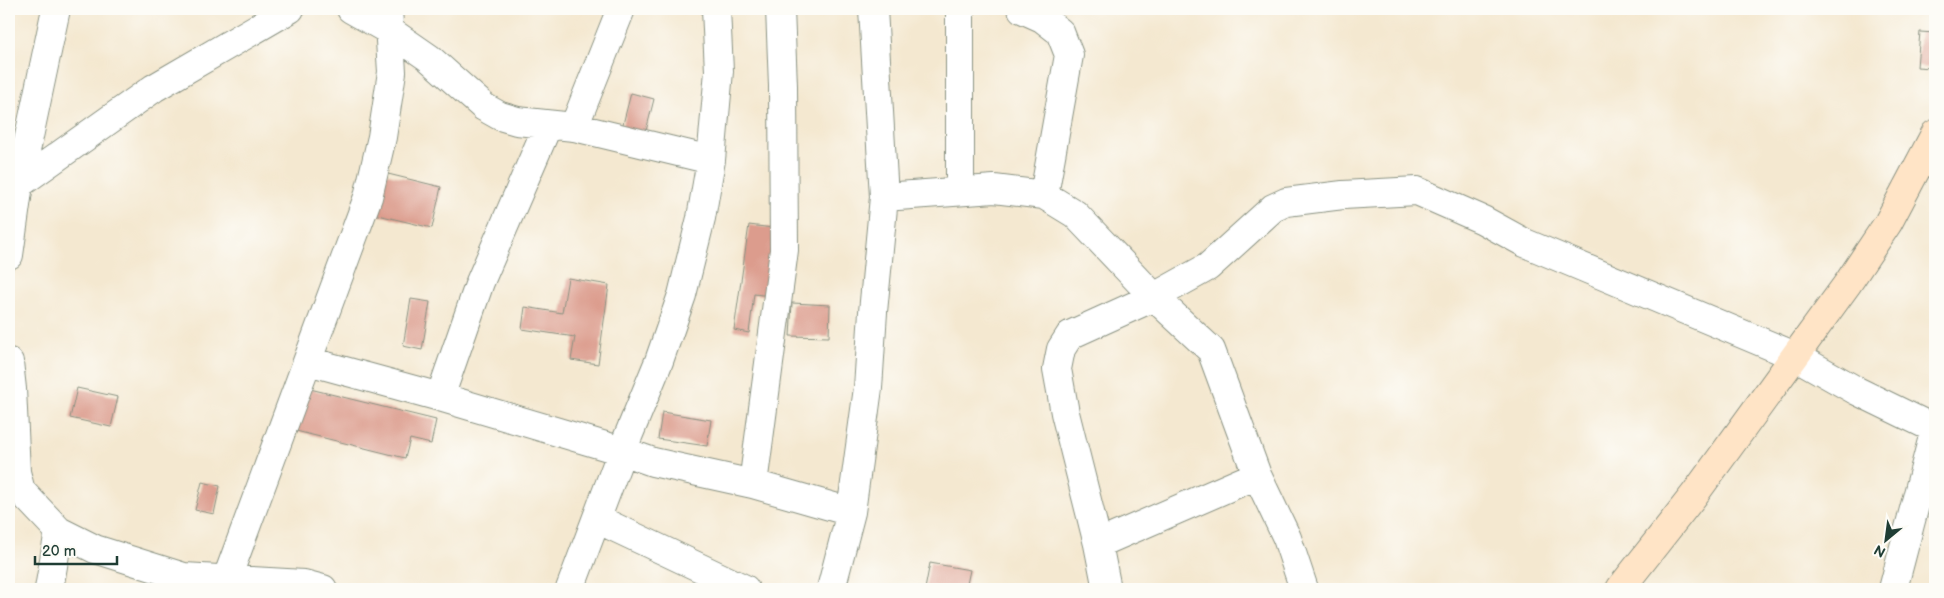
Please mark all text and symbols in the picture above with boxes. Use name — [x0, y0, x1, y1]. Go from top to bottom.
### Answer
north arrow — [1862, 516, 1912, 566]
scale bar — [35, 533, 118, 565]
text: N — [1871, 541, 1889, 561]
text: 20 m — [42, 542, 76, 561]

